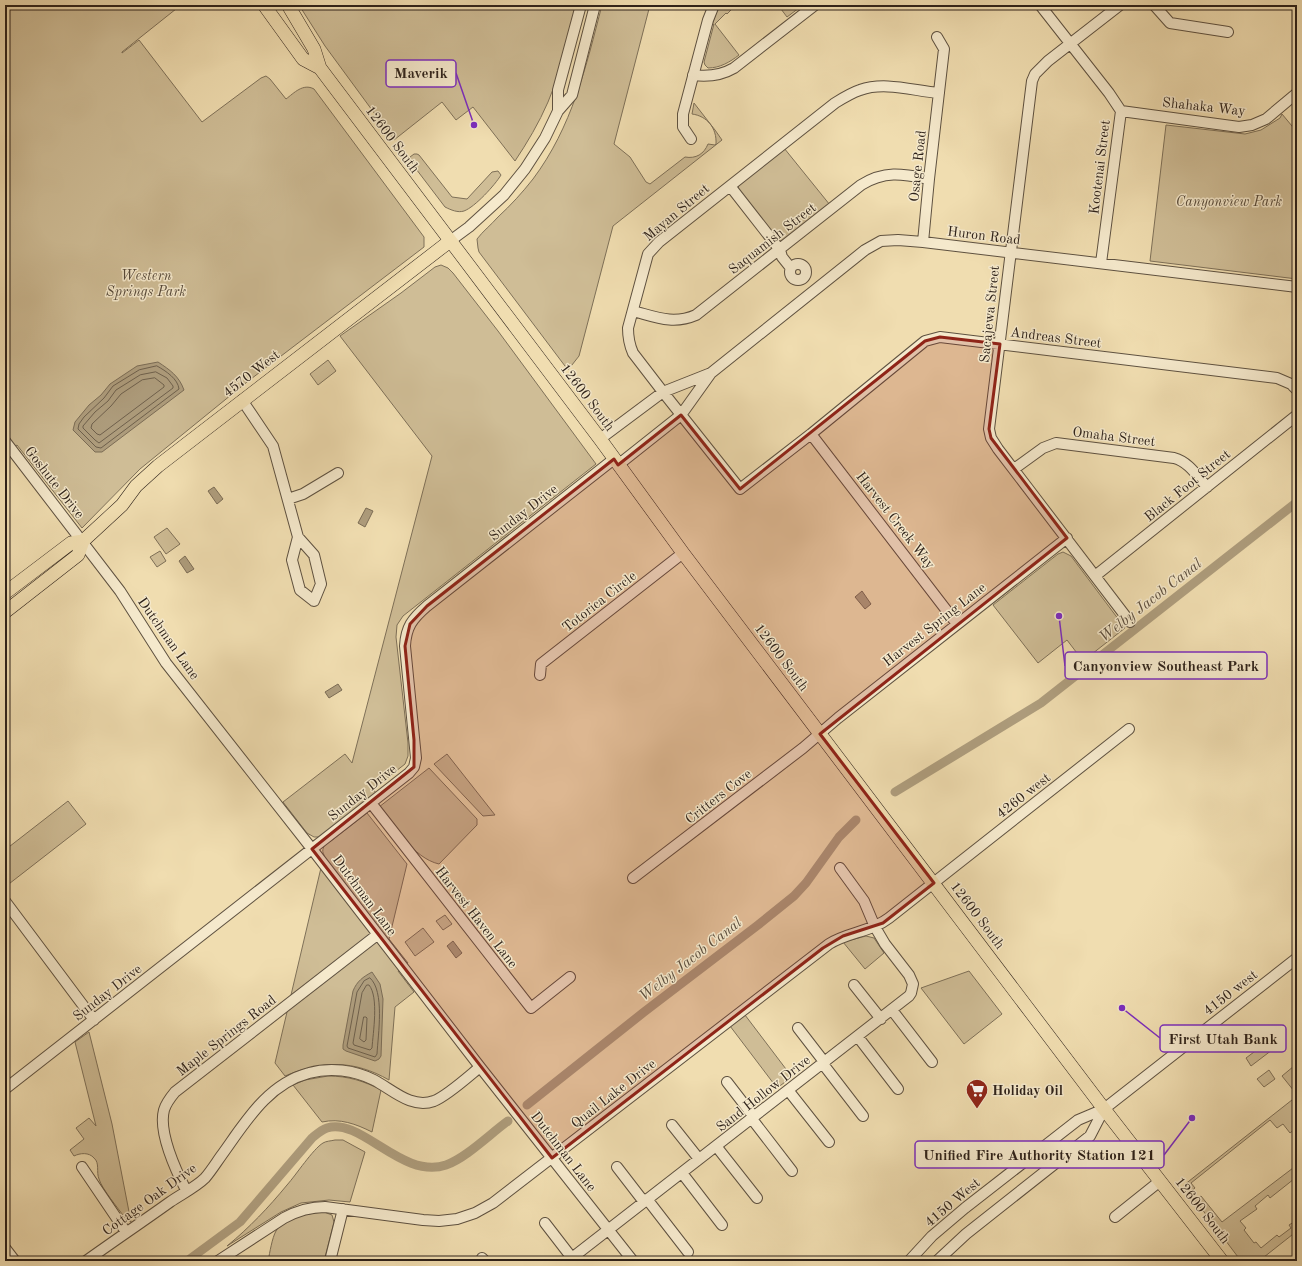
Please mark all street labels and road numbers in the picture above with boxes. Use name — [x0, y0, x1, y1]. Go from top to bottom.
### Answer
street label: Shahaka Way — [1161, 96, 1247, 118]
street label: 12600 South — [362, 103, 422, 176]
street label: Kootenai Street — [1087, 119, 1113, 215]
street label: Osage Road — [907, 130, 929, 203]
street label: Mayan Street — [641, 181, 712, 244]
street label: Saquamish Street — [726, 200, 819, 277]
street label: Huron Road — [946, 225, 1021, 247]
street label: Sacajewa Street — [978, 265, 1002, 364]
street label: Andreas Street — [1009, 325, 1102, 351]
street label: 4570 West — [221, 347, 283, 400]
street label: 12600 South — [557, 361, 617, 434]
street label: Omaha Street — [1072, 425, 1156, 449]
street label: Goshute Drive — [22, 444, 87, 521]
street label: Black Foot Street — [1142, 447, 1233, 525]
street label: Harvest Creek Way — [853, 469, 938, 572]
street label: Sunday Drive — [487, 482, 561, 544]
street label: Totorica Circle — [560, 569, 639, 635]
street label: Harvest Spring Lane — [880, 580, 989, 669]
street label: Dutchman Lane — [135, 595, 202, 682]
street label: 12600 South — [751, 621, 811, 694]
street label: Sunday Drive — [326, 762, 400, 824]
street label: Critters Cove — [683, 767, 754, 827]
street label: 4260 west — [994, 771, 1053, 821]
street label: Dutchman Lane — [329, 853, 399, 938]
street label: Harvest Haven Lane — [432, 864, 520, 971]
street label: 12600 South — [947, 879, 1007, 952]
street label: Sunday Drive — [71, 962, 145, 1024]
street label: 4150 west — [1201, 968, 1260, 1018]
street label: Maple Springs Road — [174, 993, 279, 1079]
street label: Sand Hollow Drive — [714, 1053, 813, 1135]
street label: Quail Lake Drive — [569, 1056, 659, 1131]
street label: Dutchman Lane — [528, 1109, 599, 1194]
street label: Cottage Oak Drive — [100, 1161, 199, 1239]
street label: 12600 South — [1172, 1175, 1233, 1247]
street label: 4150 West — [922, 1176, 983, 1230]

